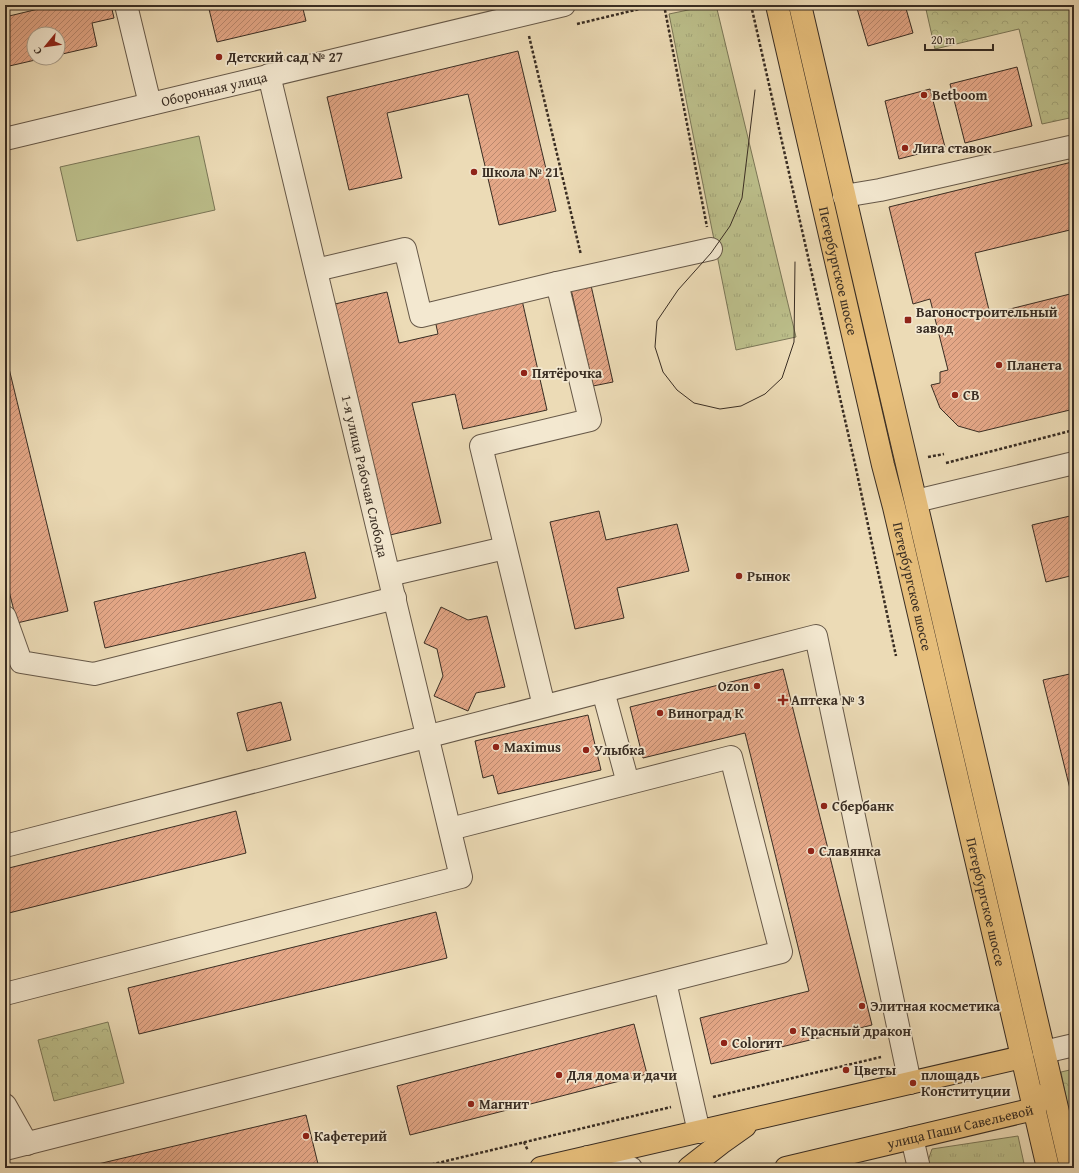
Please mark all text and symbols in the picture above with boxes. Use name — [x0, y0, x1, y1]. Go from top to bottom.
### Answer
north arrow — [26, 26, 66, 66]
scale bar — [925, 26, 993, 52]
text: 20 m — [931, 31, 955, 48]
text: С — [29, 44, 46, 57]
place label: Детский сад № 27 — [226, 47, 343, 67]
marker: Детский сад № 27 — [214, 52, 224, 62]
street label: Оборонная улица — [159, 66, 269, 111]
place label: Betboom — [932, 85, 987, 105]
marker: Betboom — [919, 90, 929, 100]
place label: Лига ставок — [913, 138, 993, 158]
marker: Лига ставок — [900, 143, 910, 153]
place label: Школа № 21 — [482, 162, 559, 182]
marker: Школа № 21 — [469, 167, 479, 177]
street label: Петербургское шоссе — [814, 205, 863, 338]
place label: Вагоностроительный завод — [916, 302, 1058, 338]
marker: Вагоностроительный завод — [903, 315, 913, 325]
place label: Планета — [1007, 355, 1063, 375]
marker: Планета — [994, 360, 1004, 370]
place label: Пятёрочка — [532, 363, 603, 383]
marker: Пятёрочка — [519, 368, 529, 378]
place label: СВ — [963, 385, 980, 405]
marker: СВ — [950, 390, 960, 400]
street label: 1-я улица Рабочая Слобода — [337, 393, 394, 560]
street label: Петербургское шоссе — [888, 520, 937, 653]
place label: Рынок — [747, 566, 791, 586]
marker: Рынок — [734, 571, 744, 581]
place label: Ozon — [718, 676, 750, 696]
marker: Ozon — [752, 681, 762, 691]
place label: Аптека № 3 — [791, 690, 865, 710]
marker: Аптека № 3 — [778, 695, 788, 705]
place label: Виноград К — [668, 703, 745, 723]
marker: Виноград К — [655, 708, 665, 718]
place label: Maximus — [504, 737, 561, 757]
place label: Улыбка — [594, 740, 645, 760]
marker: Maximus — [491, 742, 501, 752]
marker: Улыбка — [581, 745, 591, 755]
place label: Сбербанк — [832, 796, 895, 816]
marker: Сбербанк — [819, 801, 829, 811]
street label: Петербургское шоссе — [961, 836, 1011, 969]
place label: Славянка — [819, 841, 882, 861]
marker: Славянка — [806, 846, 816, 856]
place label: Элитная косметика — [870, 996, 1001, 1016]
marker: Элитная косметика — [857, 1001, 867, 1011]
place label: Красный дракон — [801, 1021, 911, 1041]
marker: Красный дракон — [788, 1026, 798, 1036]
place label: Colorит — [732, 1033, 782, 1053]
marker: Colorит — [719, 1038, 729, 1048]
place label: Цветы — [854, 1060, 896, 1080]
place label: Для дома и дачи — [566, 1065, 677, 1085]
marker: Цветы — [841, 1065, 851, 1075]
place label: площадь Конституции — [921, 1065, 1011, 1101]
marker: Для дома и дачи — [554, 1070, 564, 1080]
marker: площадь Конституции — [908, 1078, 918, 1088]
place label: Магнит — [479, 1094, 530, 1114]
marker: Магнит — [466, 1099, 476, 1109]
street label: улица Паши Савельевой — [884, 1100, 1035, 1154]
place label: Кафетерий — [314, 1126, 387, 1146]
marker: Кафетерий — [301, 1131, 311, 1141]

